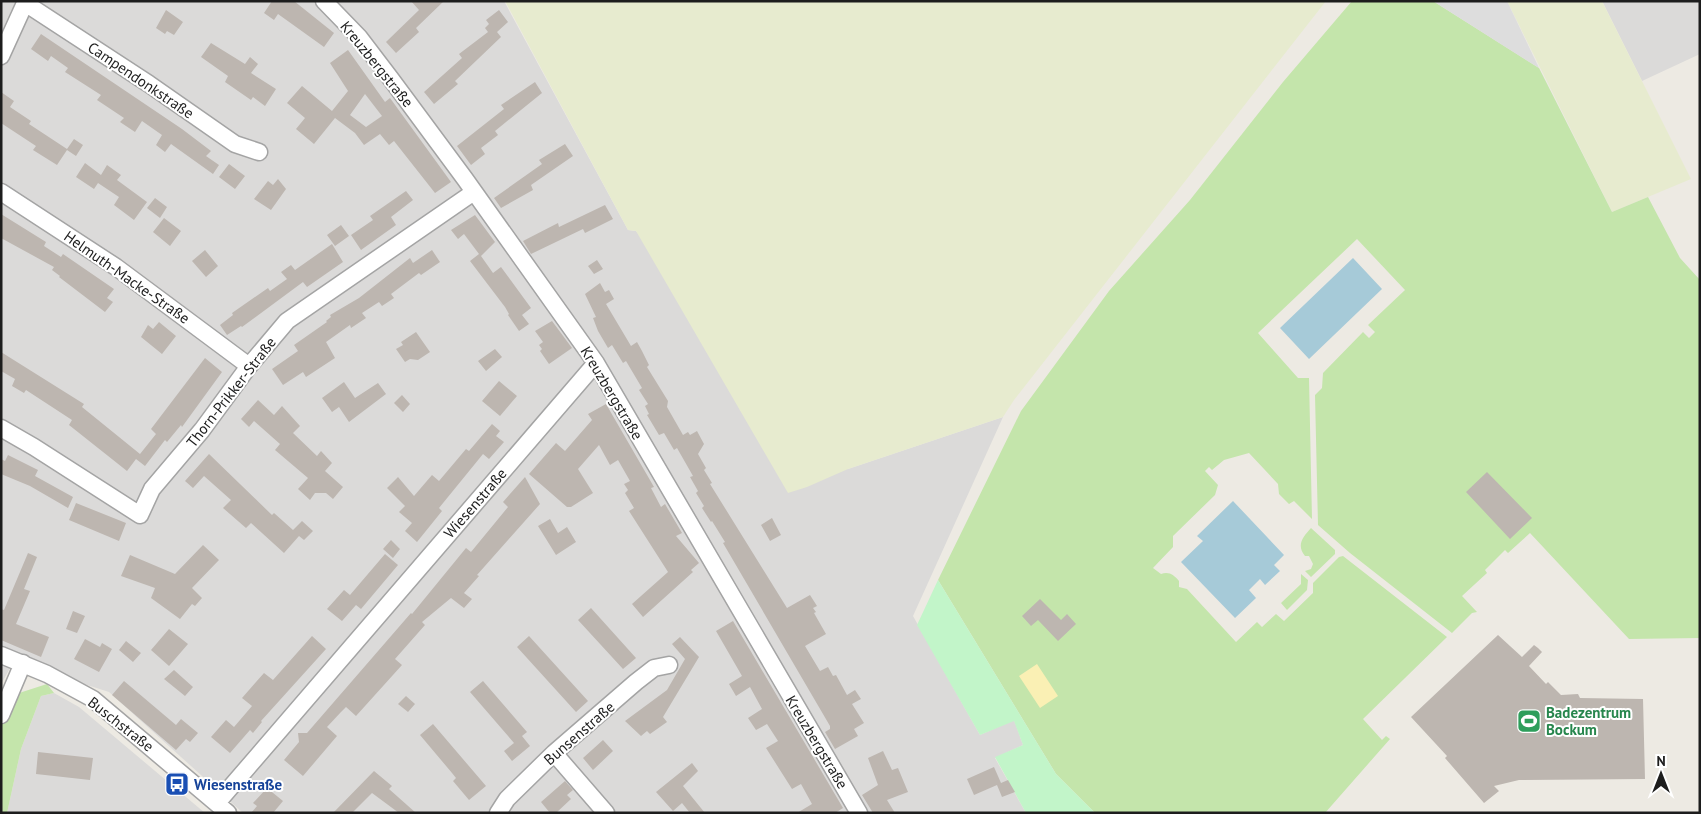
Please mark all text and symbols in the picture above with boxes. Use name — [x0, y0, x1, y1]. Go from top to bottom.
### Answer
street label: Kreuzbergstraße — [336, 17, 418, 111]
street label: Campendonkstraße — [84, 38, 198, 122]
street label: Helmuth-Macke-Straße — [60, 226, 194, 328]
street label: Thorn-Prikker-Straße — [182, 333, 280, 451]
street label: Kreuzbergstraße — [577, 343, 647, 443]
street label: Wiesenstraße — [439, 464, 511, 542]
street label: Buschstraße — [84, 692, 158, 756]
street label: Kreuzbergstraße — [782, 692, 852, 792]
street label: Bunsenstraße — [540, 697, 618, 769]
place label: Badezentrum Bockum — [1546, 703, 1631, 739]
sports icon: Badezentrum Bockum — [1516, 708, 1542, 734]
north arrow — [1636, 749, 1686, 799]
text: N — [1656, 752, 1666, 770]
bus stop icon: Wiesenstraße — [164, 771, 190, 797]
place label: Wiesenstraße — [194, 775, 282, 794]

